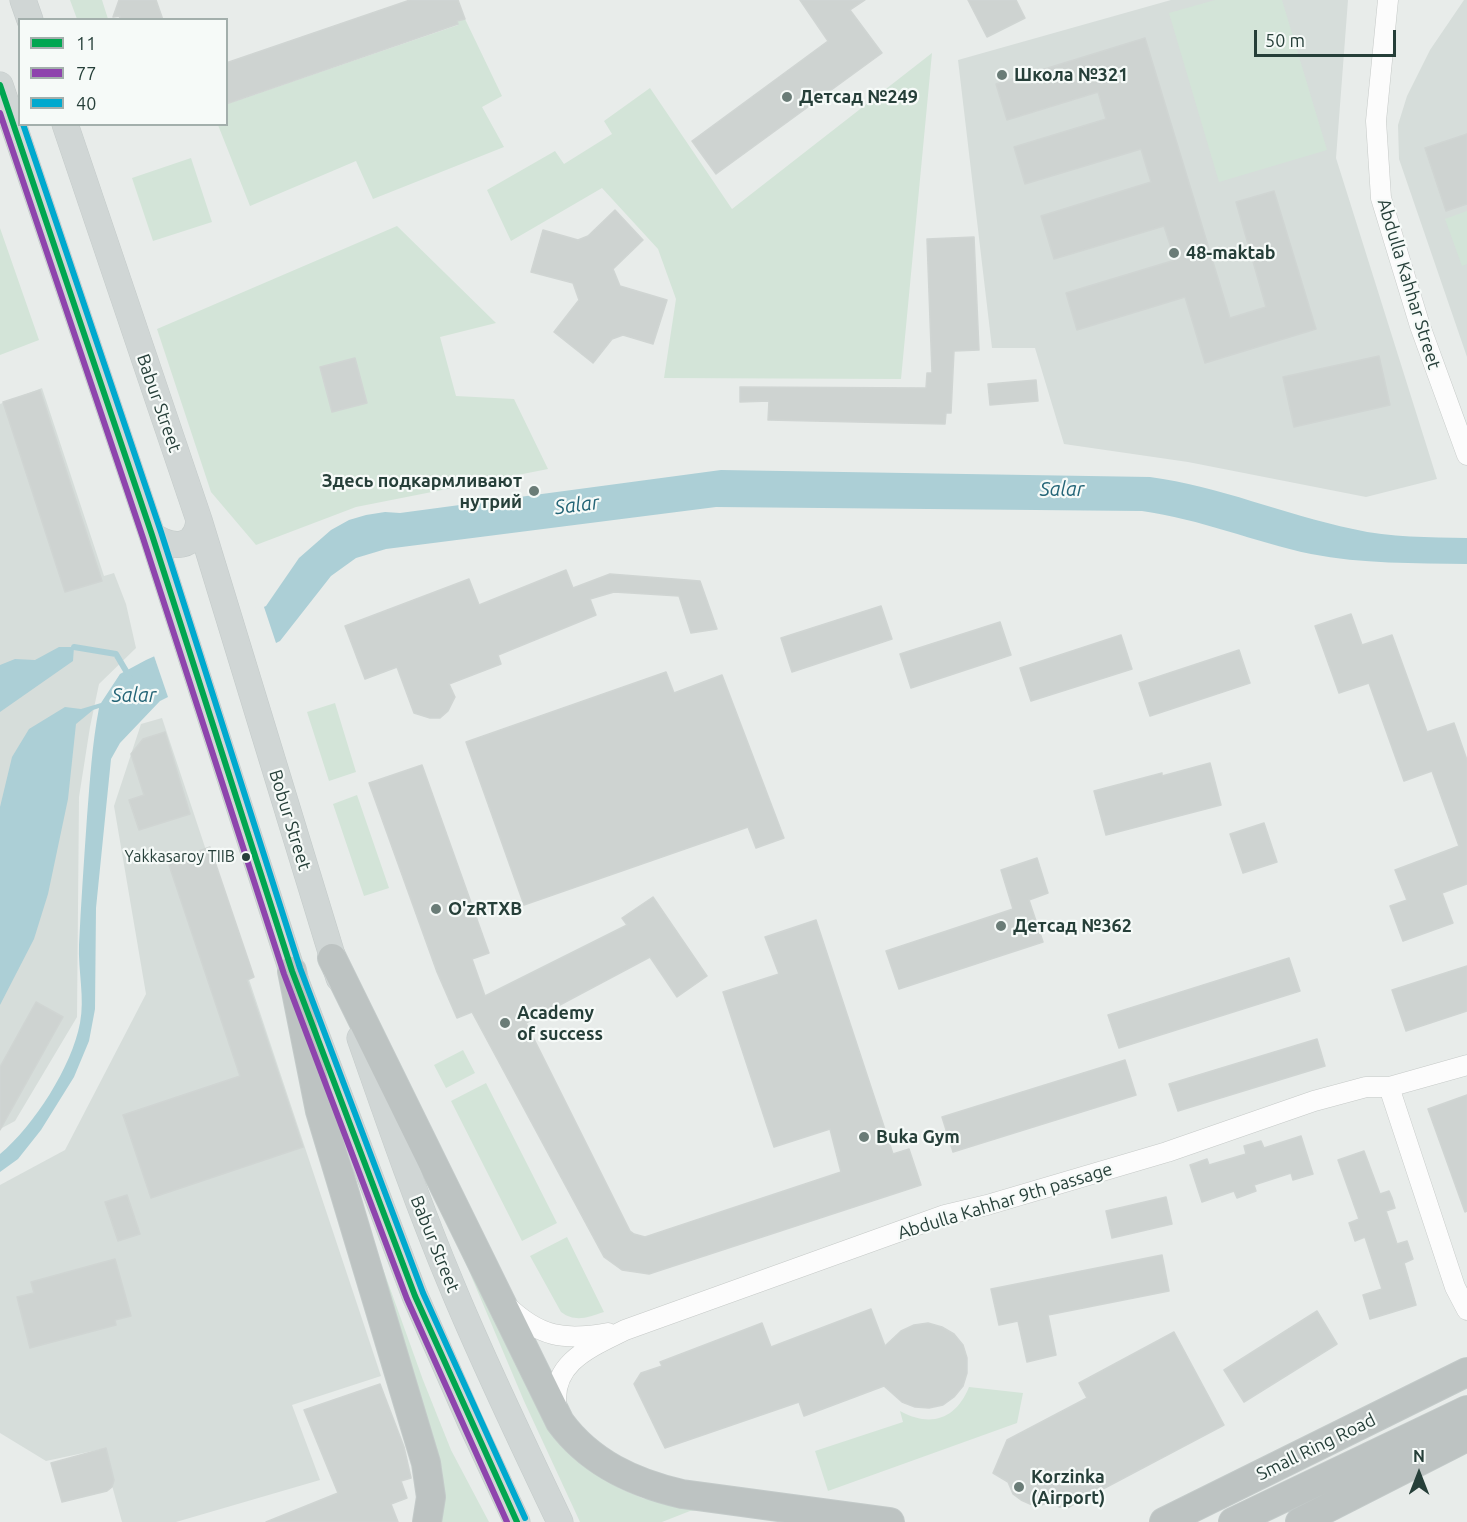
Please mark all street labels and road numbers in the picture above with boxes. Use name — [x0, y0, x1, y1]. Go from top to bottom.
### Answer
street label: Abdulla Kahhar Street — [1373, 196, 1445, 372]
street label: Babur Street — [132, 351, 186, 455]
street label: Bobur Street — [264, 767, 316, 873]
street label: Abdulla Kahhar 9th passage — [895, 1158, 1115, 1244]
street label: Babur Street — [406, 1192, 464, 1296]
street label: Small Ring Road — [1253, 1409, 1379, 1485]

